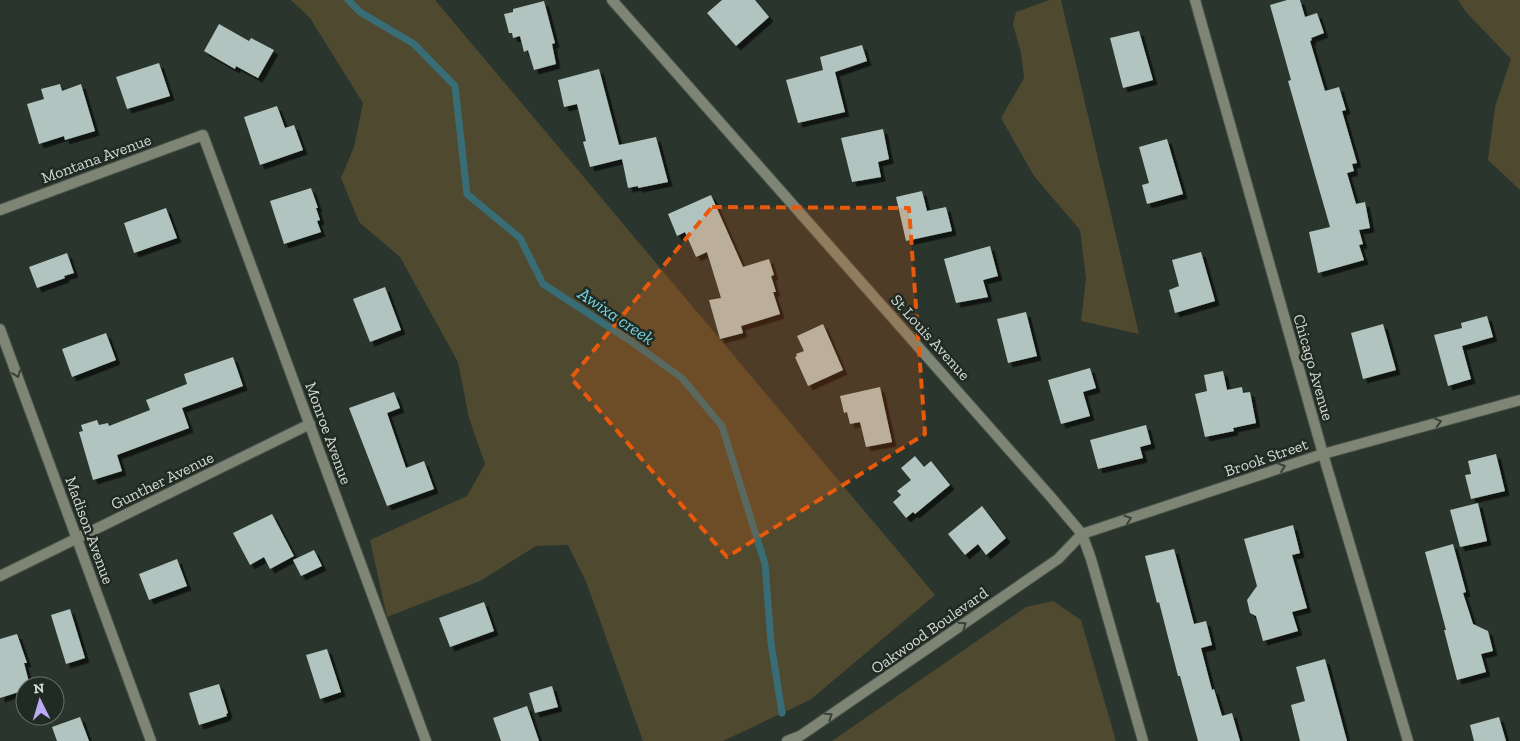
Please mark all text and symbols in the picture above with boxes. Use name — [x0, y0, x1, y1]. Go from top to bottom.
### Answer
street label: Montana Avenue — [39, 130, 154, 187]
water label: Awixa creek — [573, 282, 658, 350]
street label: St Louis Avenue — [887, 290, 974, 384]
street label: Chicago Avenue — [1289, 312, 1338, 422]
one-way arrow — [11, 370, 21, 378]
street label: Monroe Avenue — [301, 379, 356, 487]
one-way arrow — [1434, 417, 1443, 428]
street label: Brook Street — [1222, 434, 1310, 481]
street label: Gunther Avenue — [108, 447, 217, 514]
one-way arrow — [1277, 463, 1286, 473]
street label: Madison Avenue — [61, 474, 118, 587]
one-way arrow — [1123, 515, 1132, 525]
street label: Oakwood Boulevard — [867, 583, 992, 678]
one-way arrow — [957, 622, 967, 631]
north arrow — [15, 676, 65, 726]
text: N — [33, 680, 45, 697]
one-way arrow — [823, 713, 832, 723]

